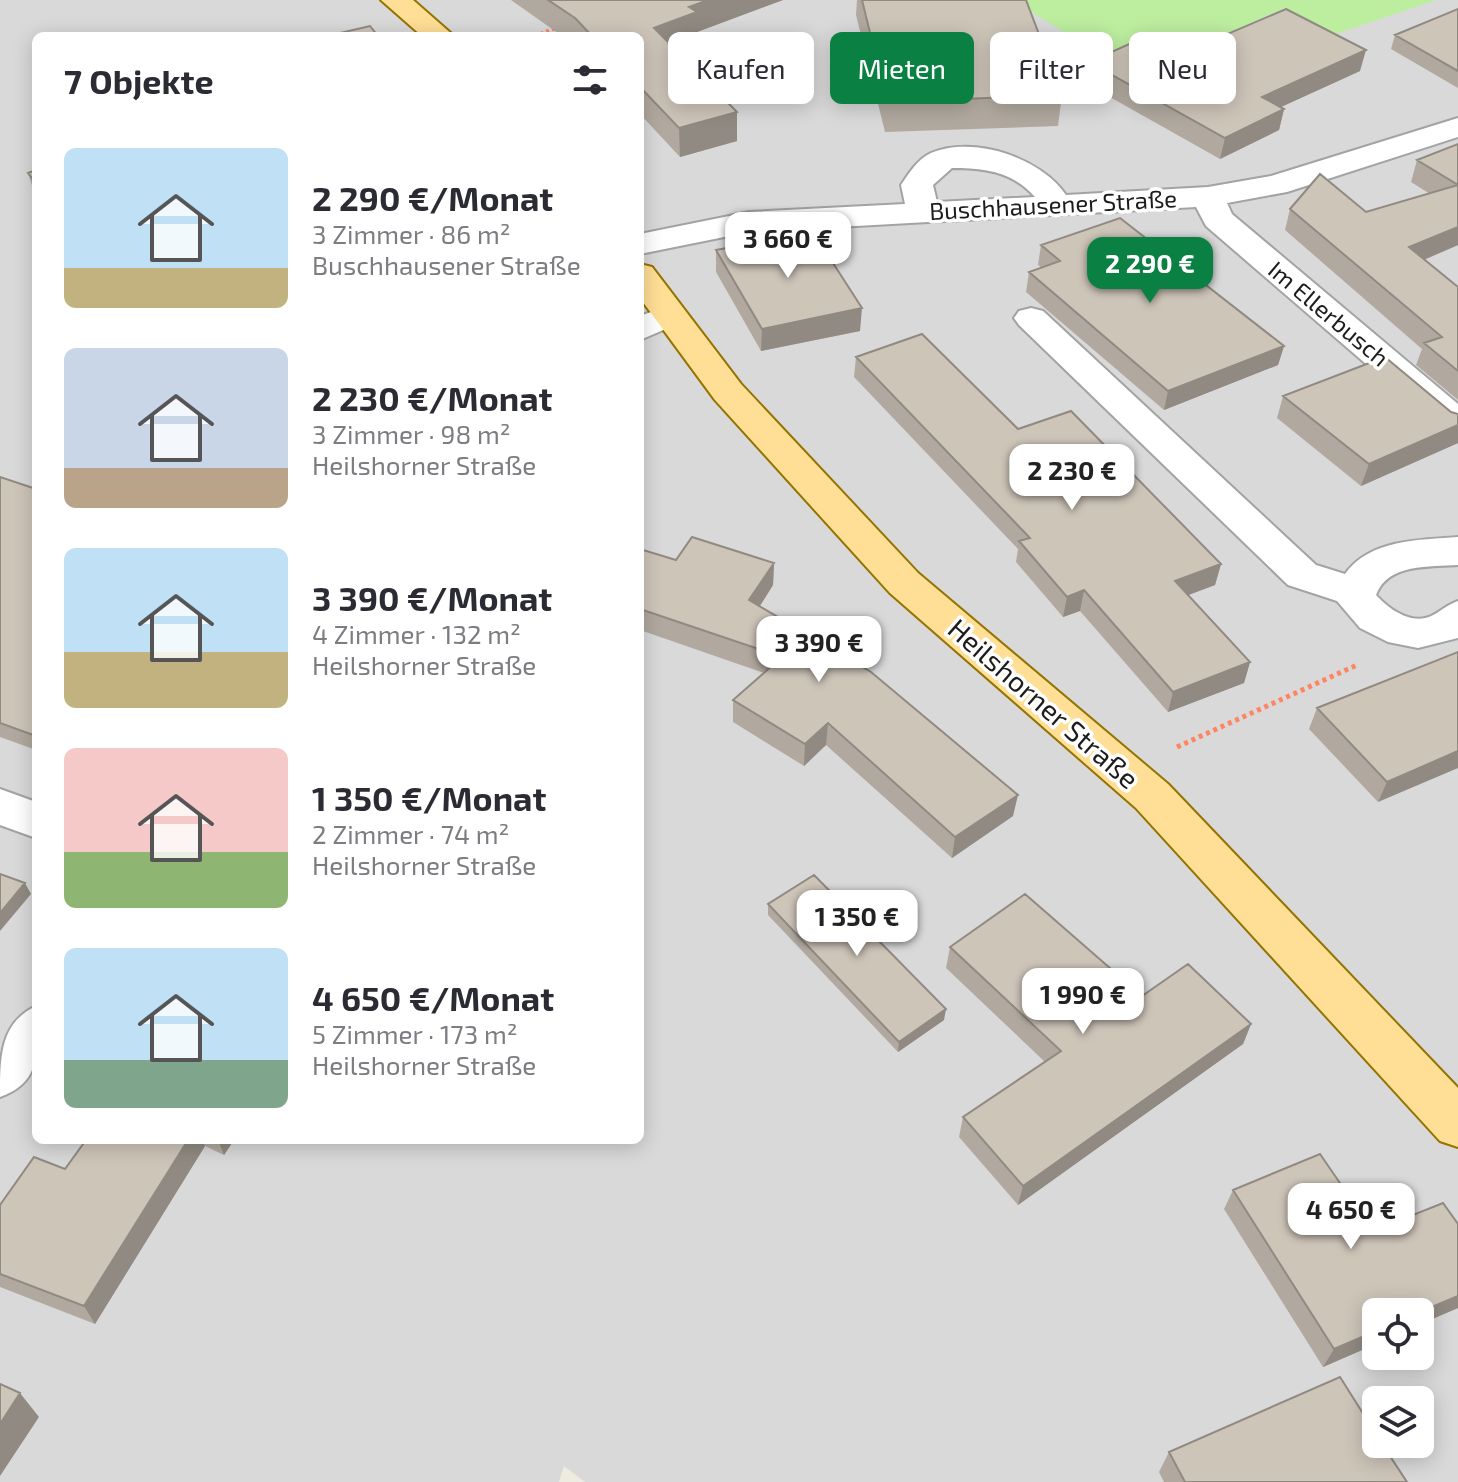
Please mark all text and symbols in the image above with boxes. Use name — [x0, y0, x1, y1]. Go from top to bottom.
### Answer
chip: Kaufen — [668, 32, 814, 104]
chip: Mieten — [830, 32, 974, 104]
chip: Filter — [990, 32, 1113, 104]
chip: Neu — [1129, 32, 1236, 104]
icon: filters — [568, 58, 612, 102]
text: 7 Objekte — [64, 60, 214, 101]
text: 2 290 €/Monat — [312, 177, 553, 218]
icon: home — [128, 180, 224, 276]
street label: Buschhausener Straße — [928, 183, 1178, 225]
pin: 3 660 € — [714, 212, 862, 280]
text: 3 Zimmer · 86 m² — [312, 218, 511, 249]
text: 3 660 € — [743, 222, 833, 253]
pin: 2 290 € — [1076, 237, 1224, 305]
text: 2 290 € — [1105, 247, 1195, 278]
text: Buschhausener Straße — [312, 249, 581, 280]
street label: Im Ellerbusch — [1263, 254, 1395, 372]
text: 2 230 €/Monat — [312, 377, 552, 418]
icon: home — [128, 380, 224, 476]
text: 3 Zimmer · 98 m² — [312, 418, 511, 449]
pin: 2 230 € — [998, 444, 1146, 512]
text: Heilshorner Straße — [312, 449, 536, 480]
text: 2 230 € — [1027, 454, 1117, 485]
text: 3 390 €/Monat — [312, 577, 552, 618]
icon: home — [128, 580, 224, 676]
street label: Heilshorner Straße — [942, 611, 1146, 795]
pin: 3 390 € — [745, 616, 893, 684]
text: 4 Zimmer · 132 m² — [312, 618, 521, 649]
text: 3 390 € — [774, 626, 864, 657]
text: Heilshorner Straße — [312, 649, 536, 680]
text: 1 350 €/Monat — [312, 777, 546, 818]
icon: home — [128, 780, 224, 876]
text: 2 Zimmer · 74 m² — [312, 818, 509, 849]
text: Heilshorner Straße — [312, 849, 536, 880]
pin: 1 350 € — [783, 890, 931, 958]
text: 1 350 € — [815, 900, 899, 931]
pin: 1 990 € — [1009, 968, 1157, 1036]
text: 4 650 €/Monat — [312, 977, 554, 1018]
text: 1 990 € — [1040, 978, 1126, 1009]
icon: home — [128, 980, 224, 1076]
text: 5 Zimmer · 173 m² — [312, 1018, 517, 1049]
text: Heilshorner Straße — [312, 1049, 536, 1080]
pin: 4 650 € — [1277, 1183, 1425, 1251]
text: 4 650 € — [1306, 1193, 1396, 1224]
map controls — [1362, 1298, 1434, 1458]
button: locate — [1362, 1298, 1434, 1370]
button: layers — [1362, 1386, 1434, 1458]

